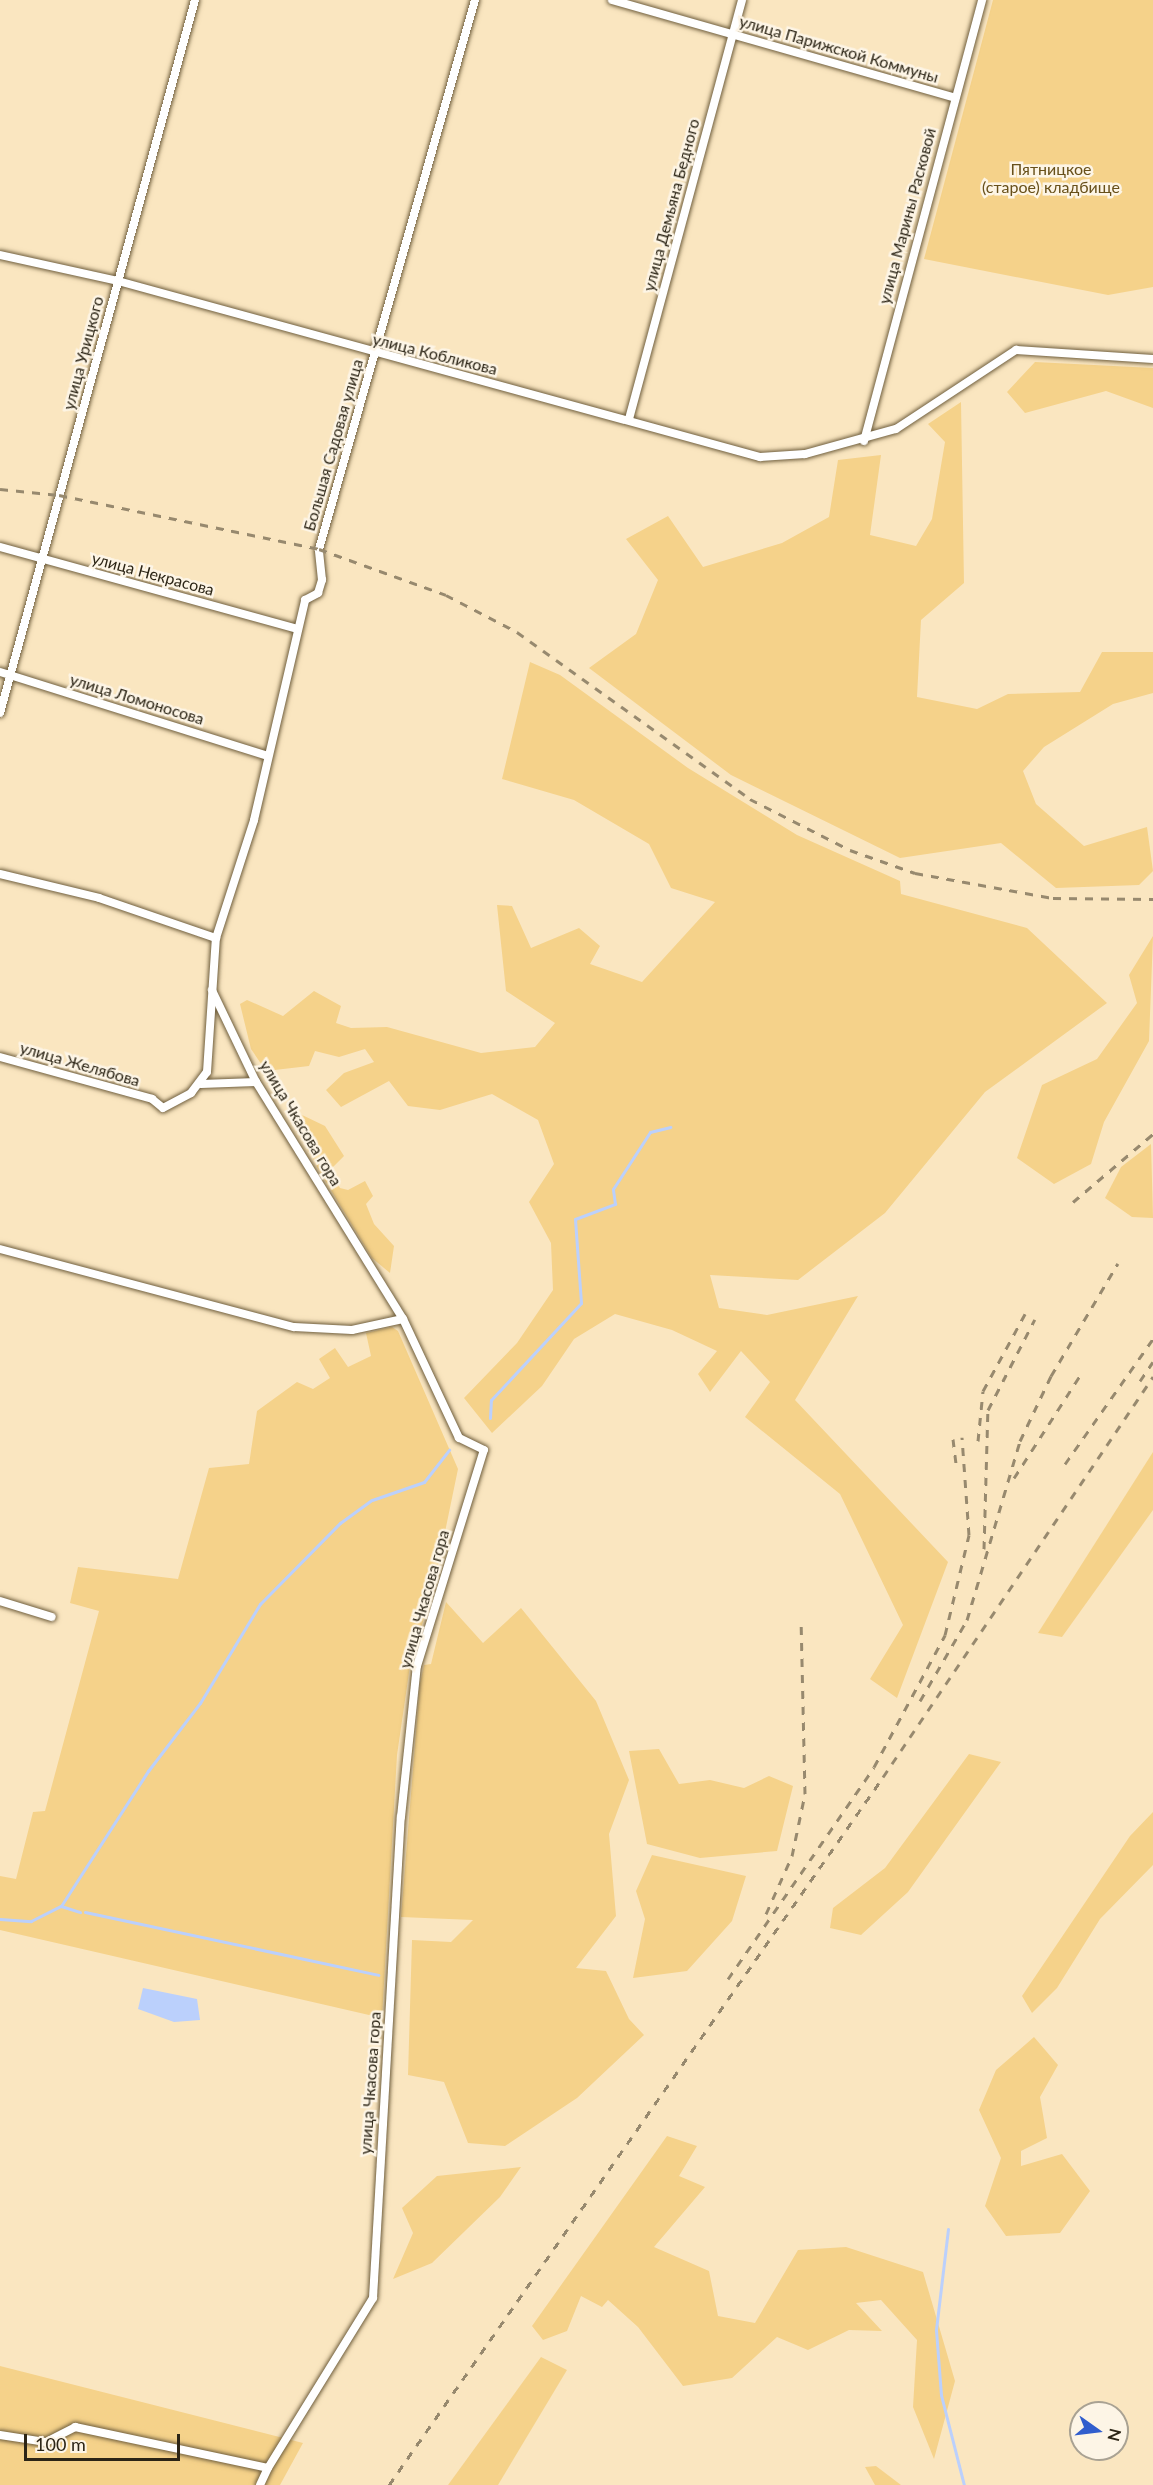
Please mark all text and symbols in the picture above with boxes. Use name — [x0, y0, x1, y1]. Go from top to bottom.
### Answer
street label: улица Парижской Коммуны — [737, 11, 941, 87]
street label: улица Демьяна Бедного — [639, 117, 703, 293]
street label: улица Марины Расковой — [874, 126, 940, 306]
park label: Пятницкое (старое) кладбище — [982, 159, 1120, 197]
street label: улица Урицкого — [59, 294, 107, 412]
street label: улица Кобликова — [371, 329, 499, 379]
street label: Большая Садовая улица — [299, 357, 367, 533]
street label: улица Некрасова — [90, 548, 216, 600]
street label: улица Ломоносова — [68, 669, 206, 729]
street label: улица Желябова — [18, 1038, 142, 1090]
street label: улица Чкасова гора — [256, 1057, 346, 1189]
street label: улица Чкасова гора — [395, 1528, 453, 1670]
street label: улица Чкасова гора — [355, 2011, 385, 2155]
north arrow — [1069, 2401, 1129, 2461]
scale bar — [27, 2422, 183, 2460]
text: N — [1104, 2427, 1126, 2443]
text: 100 m — [35, 2433, 86, 2455]

